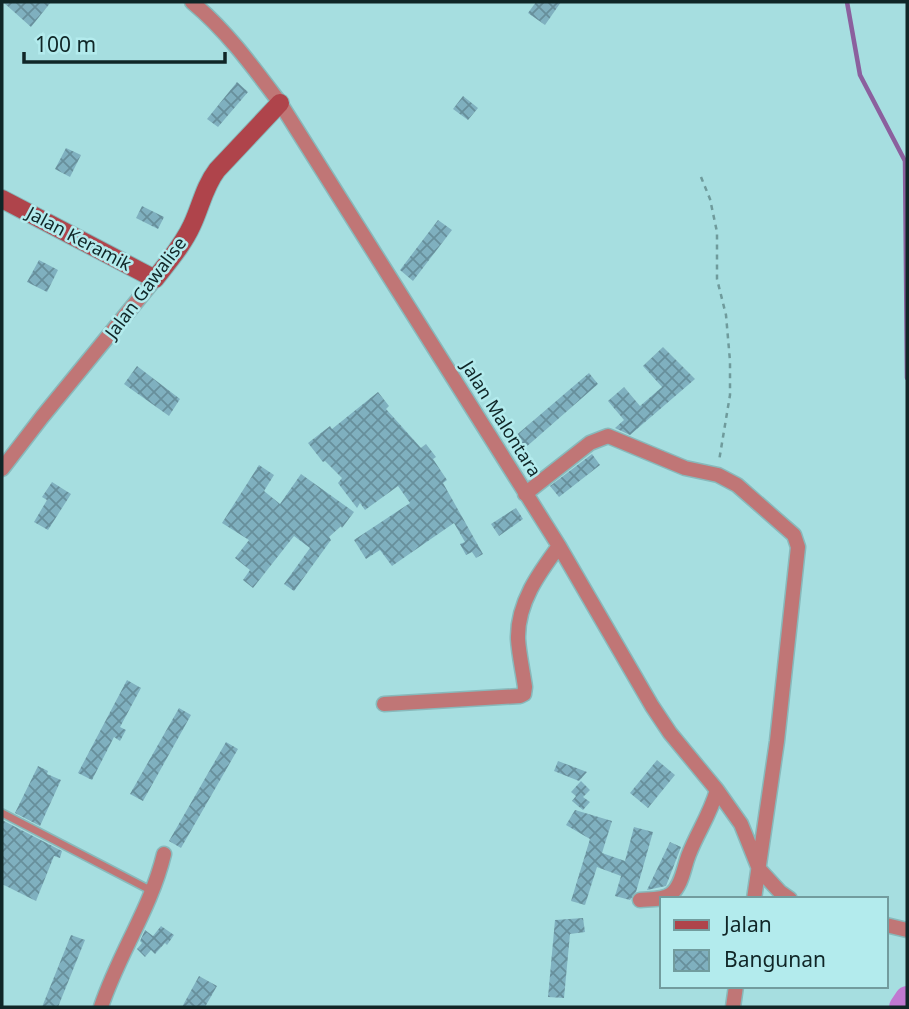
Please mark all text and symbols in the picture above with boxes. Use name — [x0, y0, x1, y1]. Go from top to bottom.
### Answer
scale bar — [24, 21, 226, 65]
text: 100 m — [35, 30, 96, 58]
street label: Jalan Keramik — [21, 200, 136, 276]
street label: Jalan Gawalise — [98, 232, 191, 345]
street label: Jalan Malontara — [456, 354, 547, 481]
legend — [660, 897, 888, 988]
text: Jalan — [722, 910, 772, 938]
text: Bangunan — [724, 945, 826, 973]

